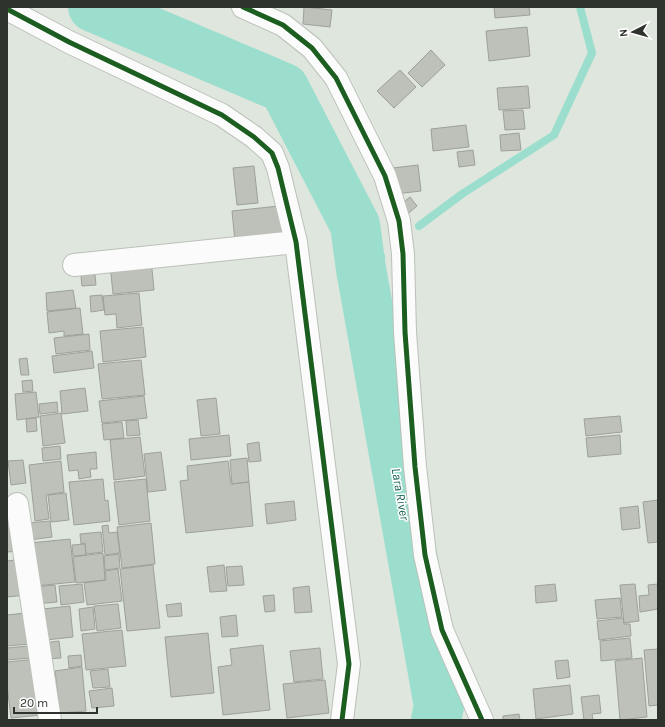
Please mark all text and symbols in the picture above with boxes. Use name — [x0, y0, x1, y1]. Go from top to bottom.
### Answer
north arrow — [613, 12, 653, 52]
text: N — [617, 28, 630, 38]
water label: Lara River — [389, 467, 413, 522]
scale bar — [14, 689, 97, 715]
text: 20 m — [20, 696, 48, 710]

